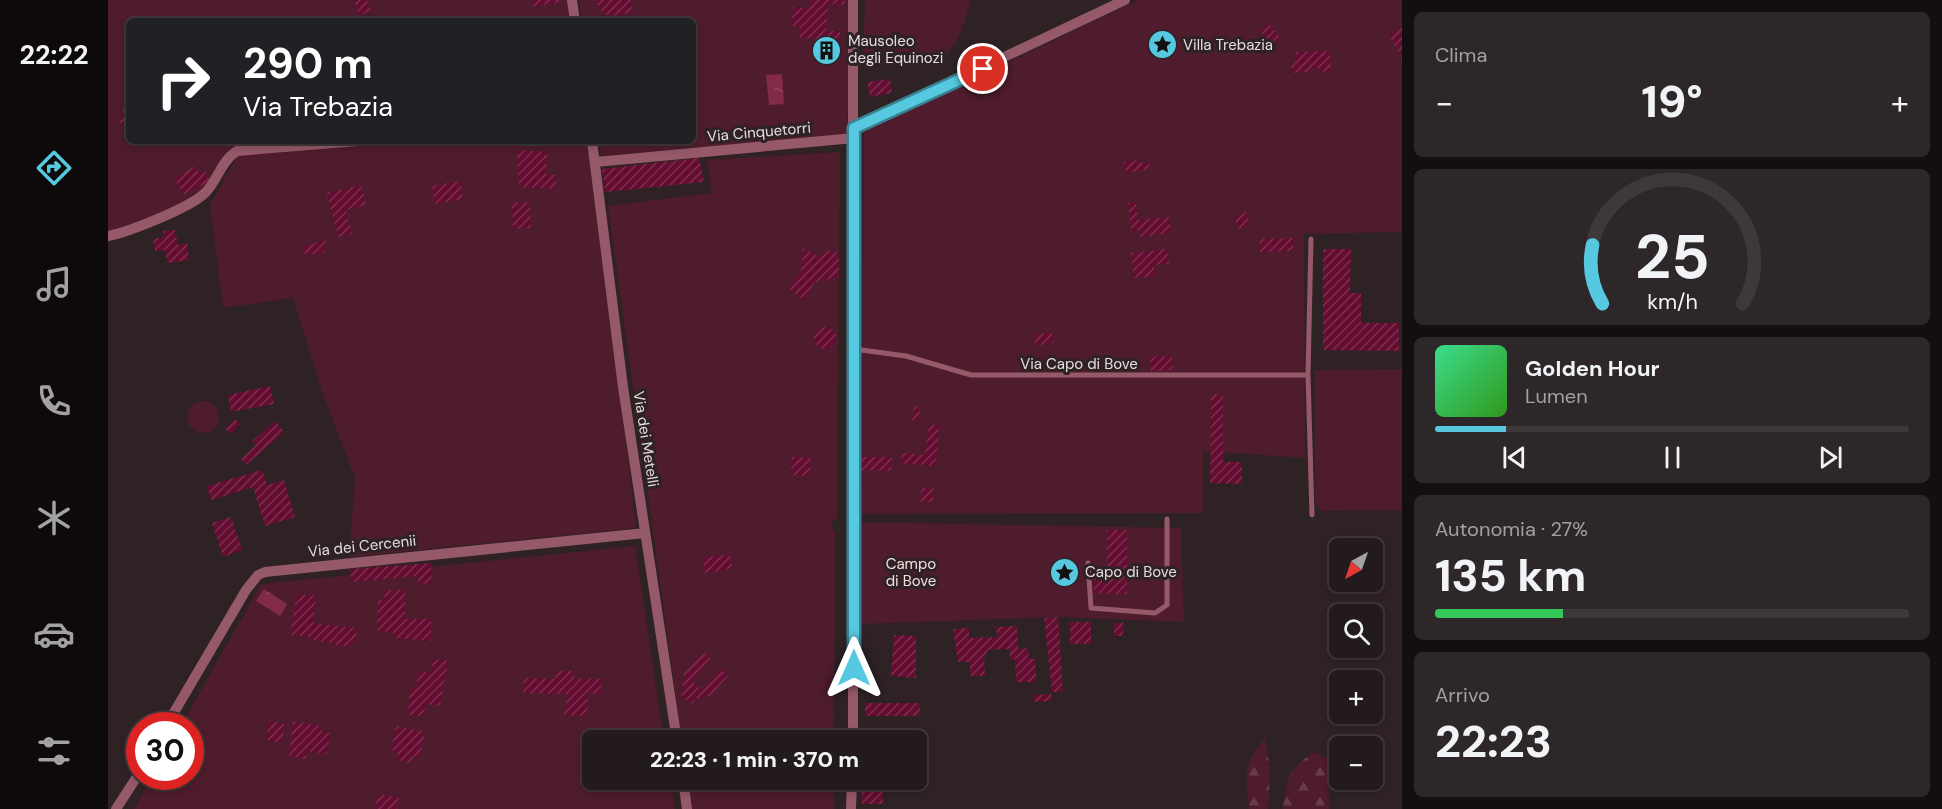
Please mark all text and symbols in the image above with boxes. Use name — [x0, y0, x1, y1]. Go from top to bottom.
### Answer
place icon: Villa Trebazia — [1146, 29, 1178, 61]
place label: Mausoleo degli Equinozi — [848, 31, 943, 68]
building icon: Mausoleo degli Equinozi — [811, 34, 843, 66]
place label: Villa Trebazia — [1183, 35, 1273, 55]
text: 290 m — [243, 36, 373, 91]
text: 22:22 — [19, 37, 89, 72]
icon: right — [144, 42, 222, 120]
text: Clima — [1435, 42, 1487, 68]
pin — [957, 43, 1008, 94]
icon: arrive — [966, 52, 999, 85]
text: 19° — [1641, 72, 1703, 131]
text: − — [1435, 81, 1453, 124]
text: + — [1891, 81, 1909, 124]
text: Via Trebazia — [243, 89, 393, 124]
street label: Via Cinquetorri — [706, 117, 812, 147]
icon: directions — [33, 147, 75, 189]
text: 25 — [1635, 216, 1709, 297]
icon: music — [33, 263, 75, 305]
text: km/h — [1647, 289, 1697, 317]
street label: Via Capo di Bove — [1020, 354, 1138, 374]
text: Golden Hour — [1525, 354, 1660, 383]
icon: phone — [33, 380, 75, 422]
text: Lumen — [1525, 383, 1588, 409]
street label: Via dei Metelli — [629, 390, 663, 488]
icon: previous — [1498, 441, 1531, 474]
icon: pause — [1656, 441, 1689, 474]
icon: next — [1814, 441, 1847, 474]
icon: climate — [33, 497, 75, 539]
text: Autonomia · 27% — [1435, 516, 1588, 542]
street label: Via dei Cercenii — [307, 530, 417, 562]
north arrow — [1329, 538, 1383, 592]
map controls — [1329, 538, 1383, 790]
text: 135 km — [1435, 546, 1586, 605]
park label: Campo di Bove — [886, 554, 936, 591]
place icon: Capo di Bove — [1048, 556, 1080, 588]
place label: Capo di Bove — [1085, 562, 1177, 582]
button: search — [1329, 604, 1383, 658]
icon: car — [33, 613, 75, 655]
position arrow — [822, 636, 886, 700]
button: + — [1329, 670, 1383, 724]
text: Arrivo — [1435, 682, 1490, 708]
speed limit sign: 30 — [126, 712, 204, 790]
text: 22:23 — [1435, 712, 1552, 771]
icon: filters — [33, 730, 75, 772]
button: − — [1329, 736, 1383, 790]
text: 22:23 · 1 min · 370 m — [650, 745, 859, 774]

